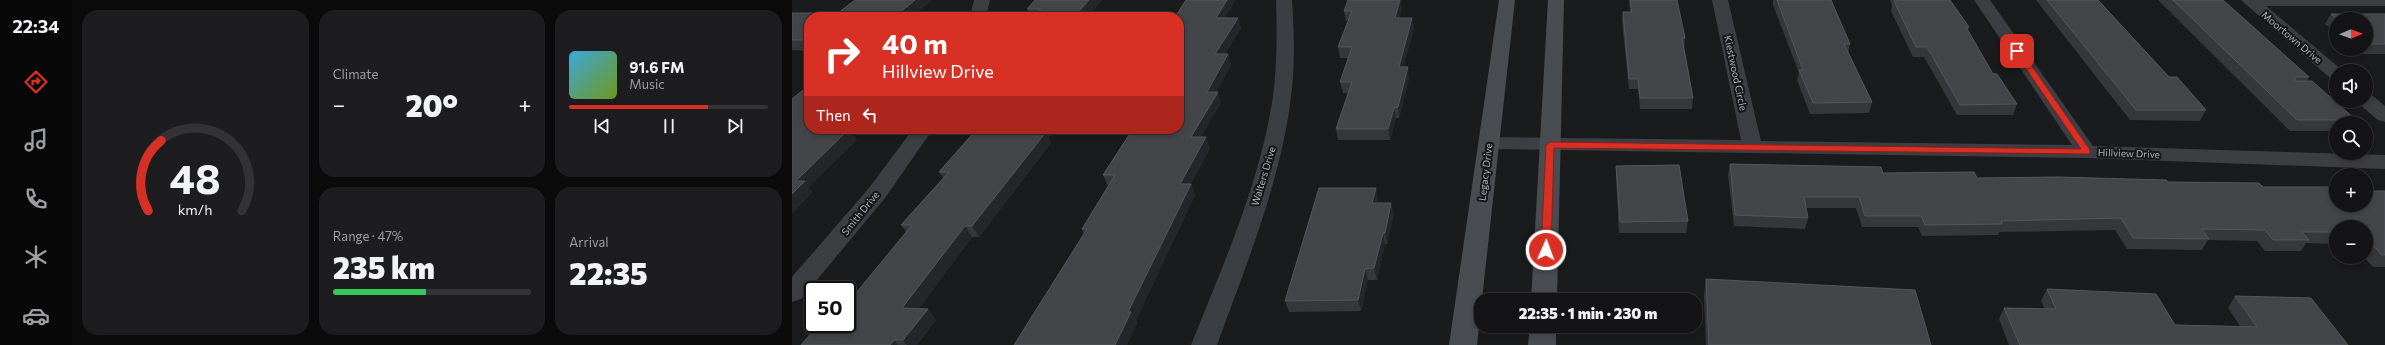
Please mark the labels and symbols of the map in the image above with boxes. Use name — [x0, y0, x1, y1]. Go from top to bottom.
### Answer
street label: Moortown Drive — [2259, 8, 2325, 66]
north arrow — [2329, 12, 2373, 56]
street label: Kiestwood Circle — [1722, 34, 1750, 112]
pin — [2000, 34, 2034, 68]
street label: Legacy Drive — [1476, 143, 1494, 201]
street label: Walters Drive — [1248, 145, 1278, 207]
street label: Hillview Drive — [2098, 146, 2160, 160]
street label: Smith Drive — [839, 189, 881, 237]
position arrow — [1525, 229, 1567, 271]
speed limit sign: 50 — [804, 281, 856, 333]

